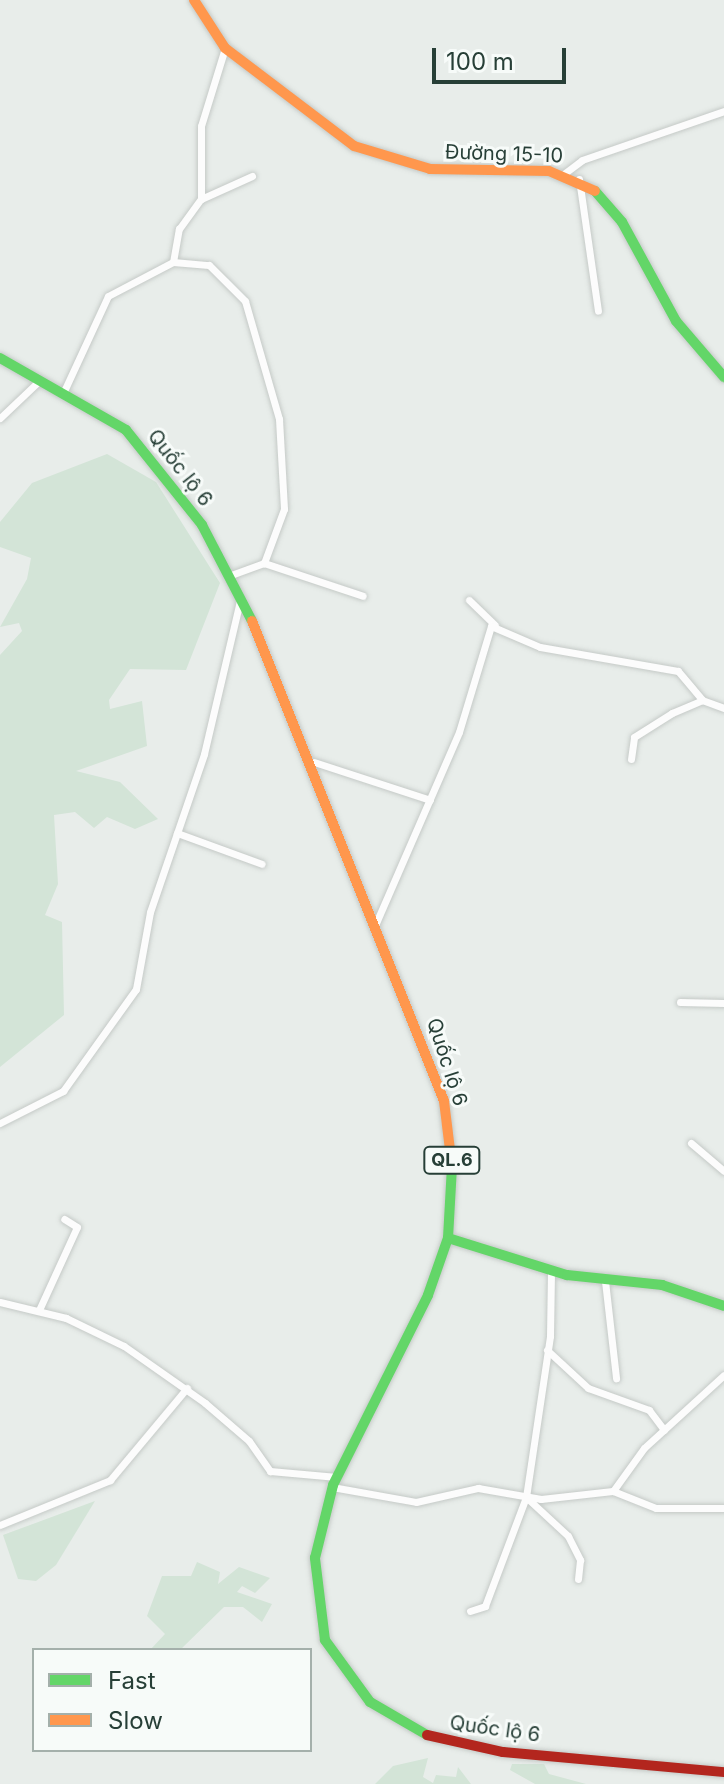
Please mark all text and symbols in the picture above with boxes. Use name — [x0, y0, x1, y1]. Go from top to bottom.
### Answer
scale bar — [436, 32, 570, 82]
text: 100 m — [446, 47, 514, 76]
street label: Đường 15-10 — [445, 140, 563, 168]
street label: Quốc lộ 6 — [143, 425, 217, 511]
street label: Quốc lộ 6 — [422, 1015, 472, 1109]
road number: QL.6 — [422, 1146, 482, 1174]
legend — [32, 1648, 312, 1752]
text: Fast — [108, 1666, 156, 1695]
text: Slow — [108, 1706, 163, 1735]
street label: Quốc lộ 6 — [448, 1711, 542, 1747]

